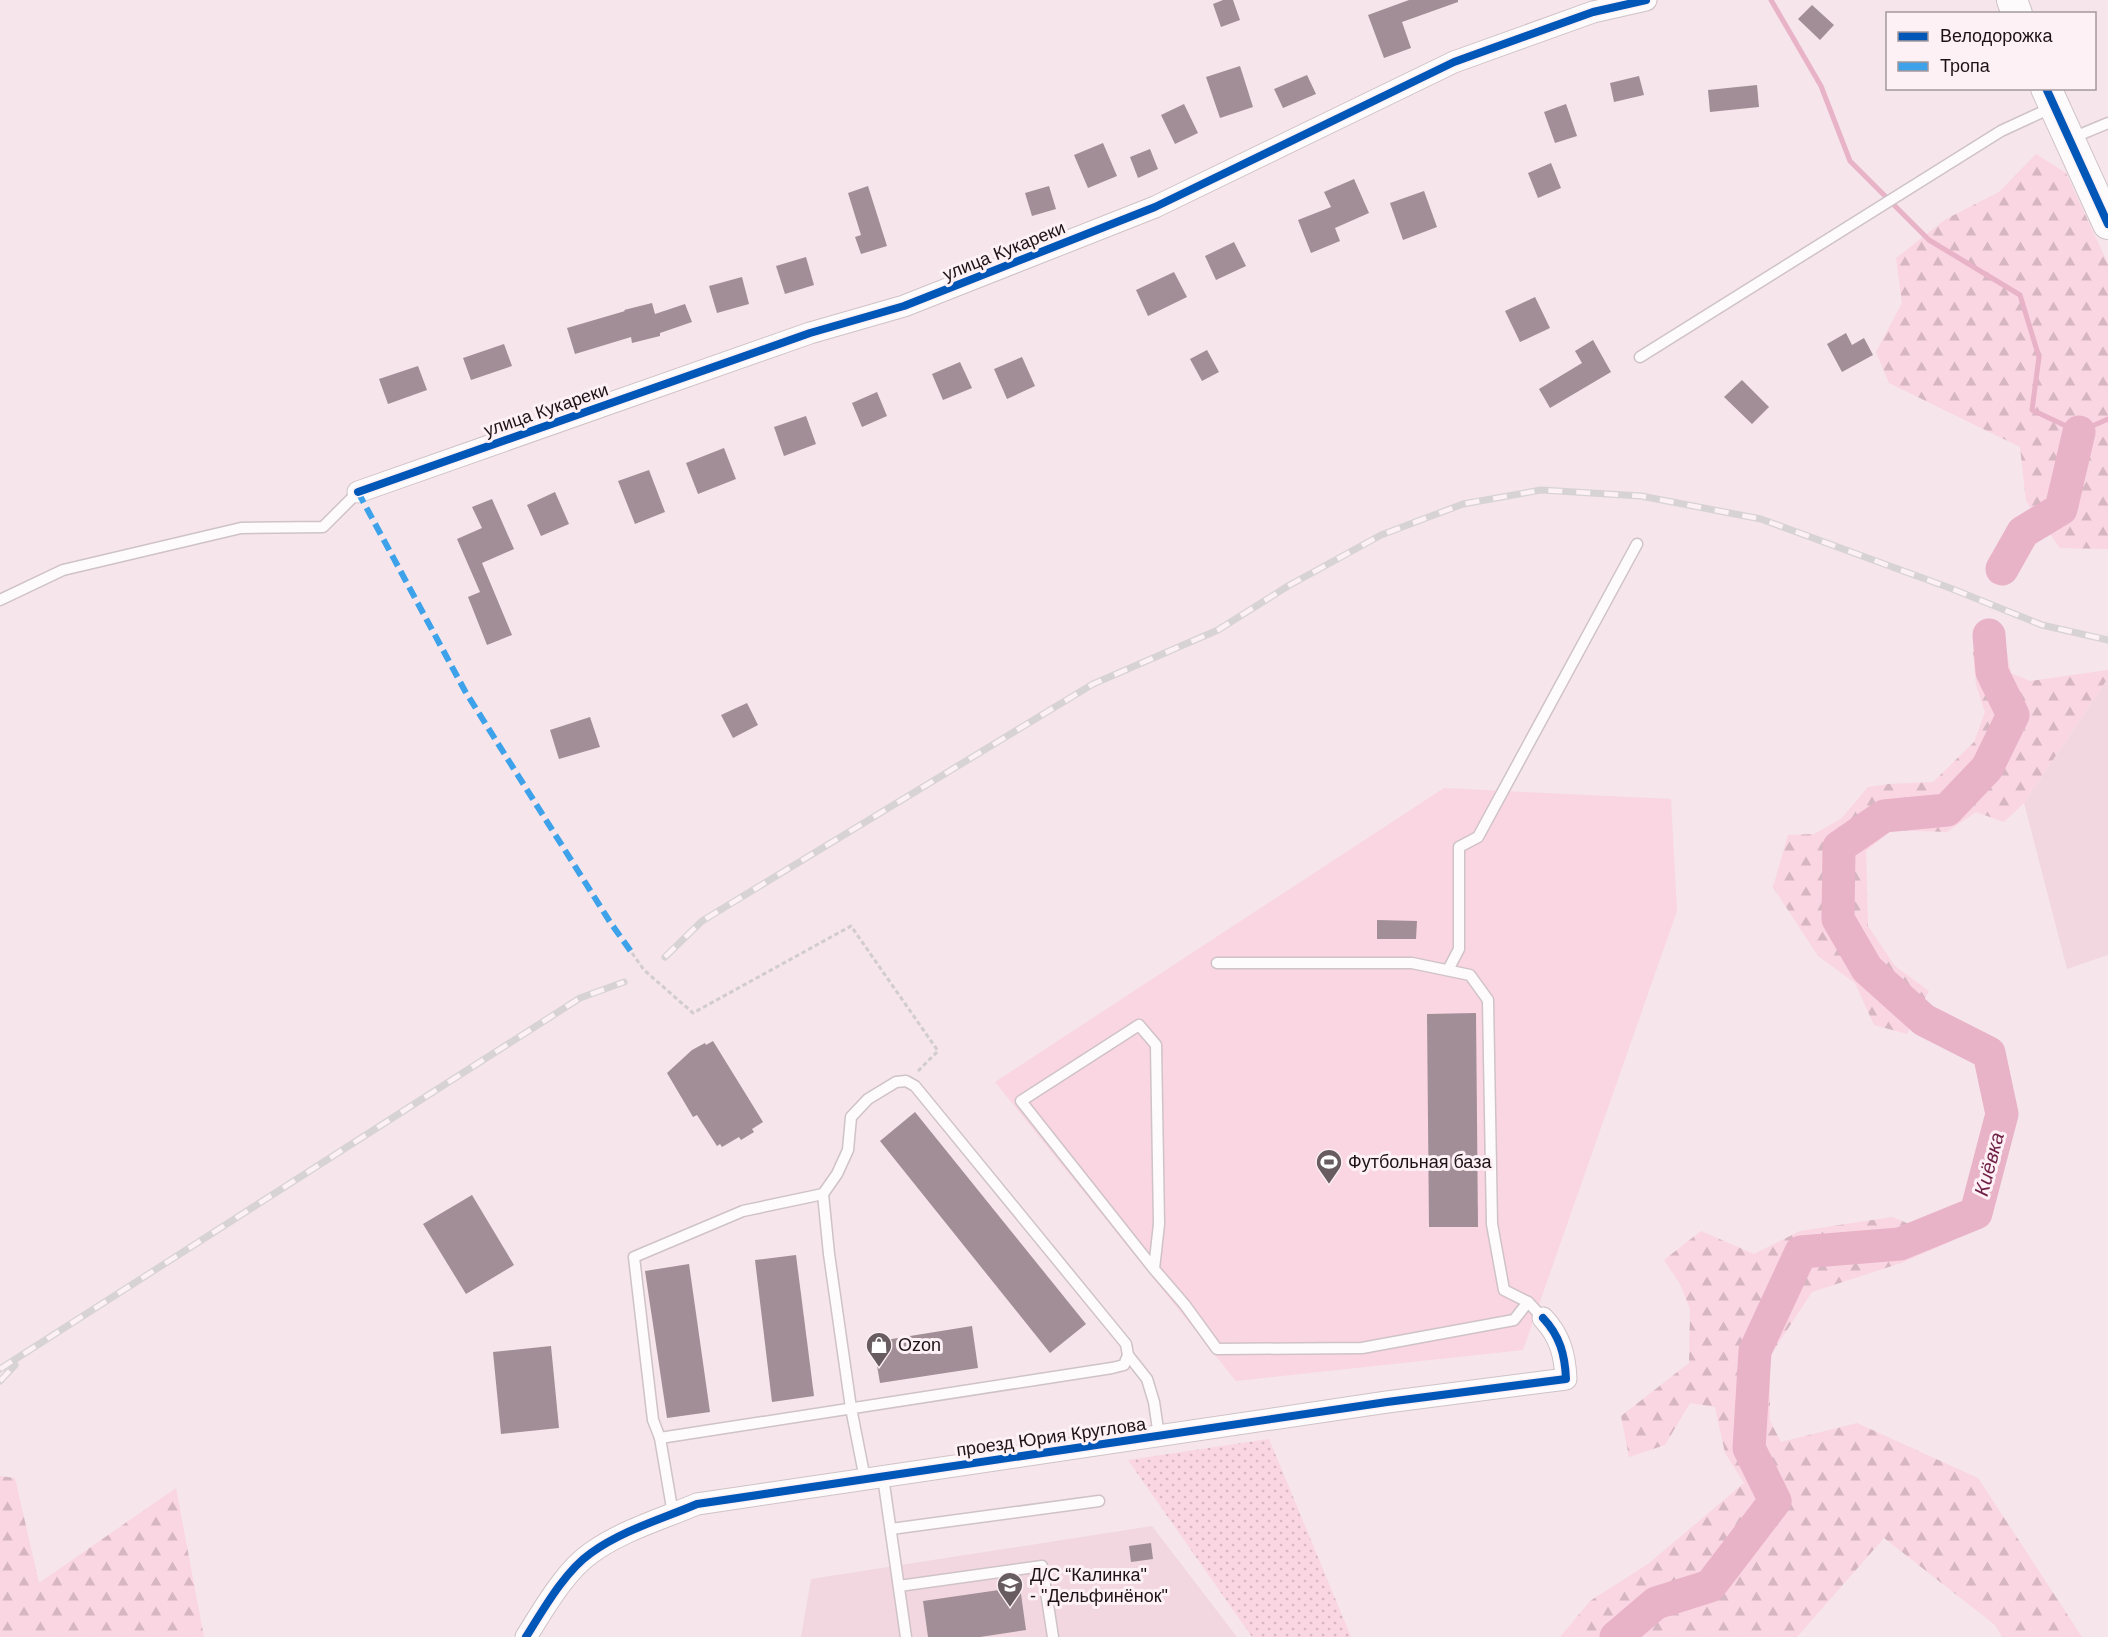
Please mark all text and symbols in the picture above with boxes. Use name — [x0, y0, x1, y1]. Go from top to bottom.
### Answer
legend — [1886, 12, 2096, 90]
text: Велодорожка — [1940, 26, 2053, 46]
text: Тропа — [1940, 56, 1991, 76]
street label: улица Кукареки — [940, 217, 1068, 285]
street label: улица Кукареки — [481, 379, 611, 441]
water label: Киёвка — [1970, 1130, 2008, 1198]
sports icon: Футбольная база — [1314, 1147, 1344, 1185]
place label: Футбольная база — [1348, 1152, 1492, 1172]
shop icon: Ozon — [864, 1330, 894, 1368]
place label: Ozon — [898, 1335, 941, 1355]
street label: проезд Юрия Круглова — [955, 1414, 1148, 1460]
place label: Д/С “Калинка" - "Дельфинёнок" — [1030, 1565, 1168, 1606]
school or university icon: Д/С “Калинка" - "Дельфинёнок" — [995, 1570, 1025, 1608]

